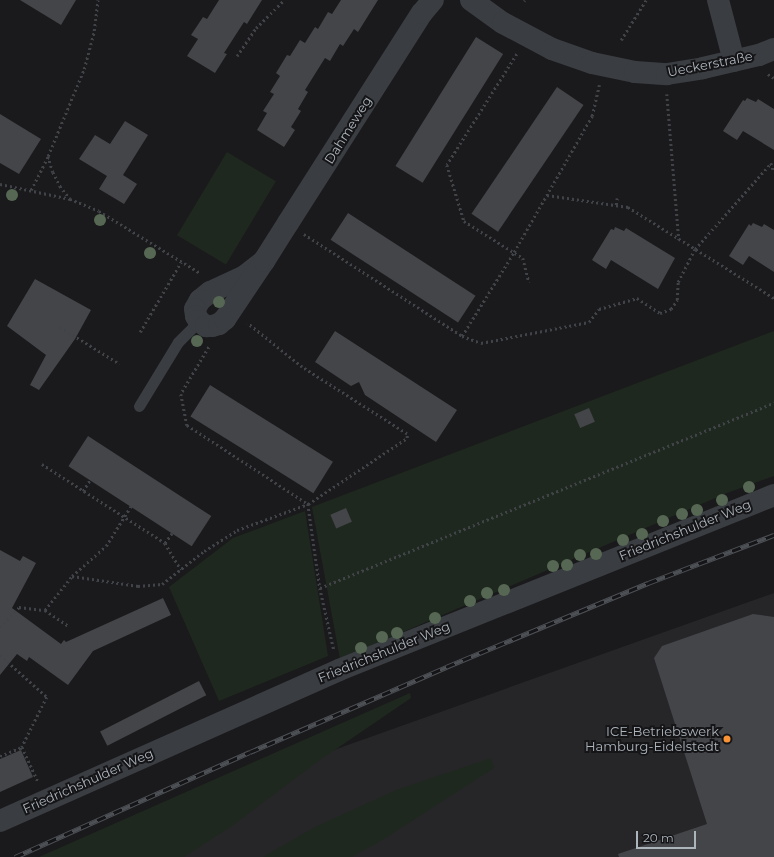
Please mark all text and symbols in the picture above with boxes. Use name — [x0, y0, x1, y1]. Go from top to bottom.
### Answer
street label: Ueckerstraße — [666, 48, 754, 80]
street label: Dahmeweg — [321, 93, 375, 167]
street label: Friedrichshulder Weg — [617, 496, 753, 564]
street label: Friedrichshulder Weg — [316, 618, 452, 686]
place label: ICE-Betriebswerk Hamburg-Eidelstedt — [585, 724, 719, 755]
marker: ICE-Betriebswerk Hamburg-Eidelstedt — [722, 734, 732, 744]
street label: Friedrichshulder Weg — [20, 745, 156, 817]
scale bar — [638, 823, 698, 849]
text: 20 m — [643, 830, 674, 845]

